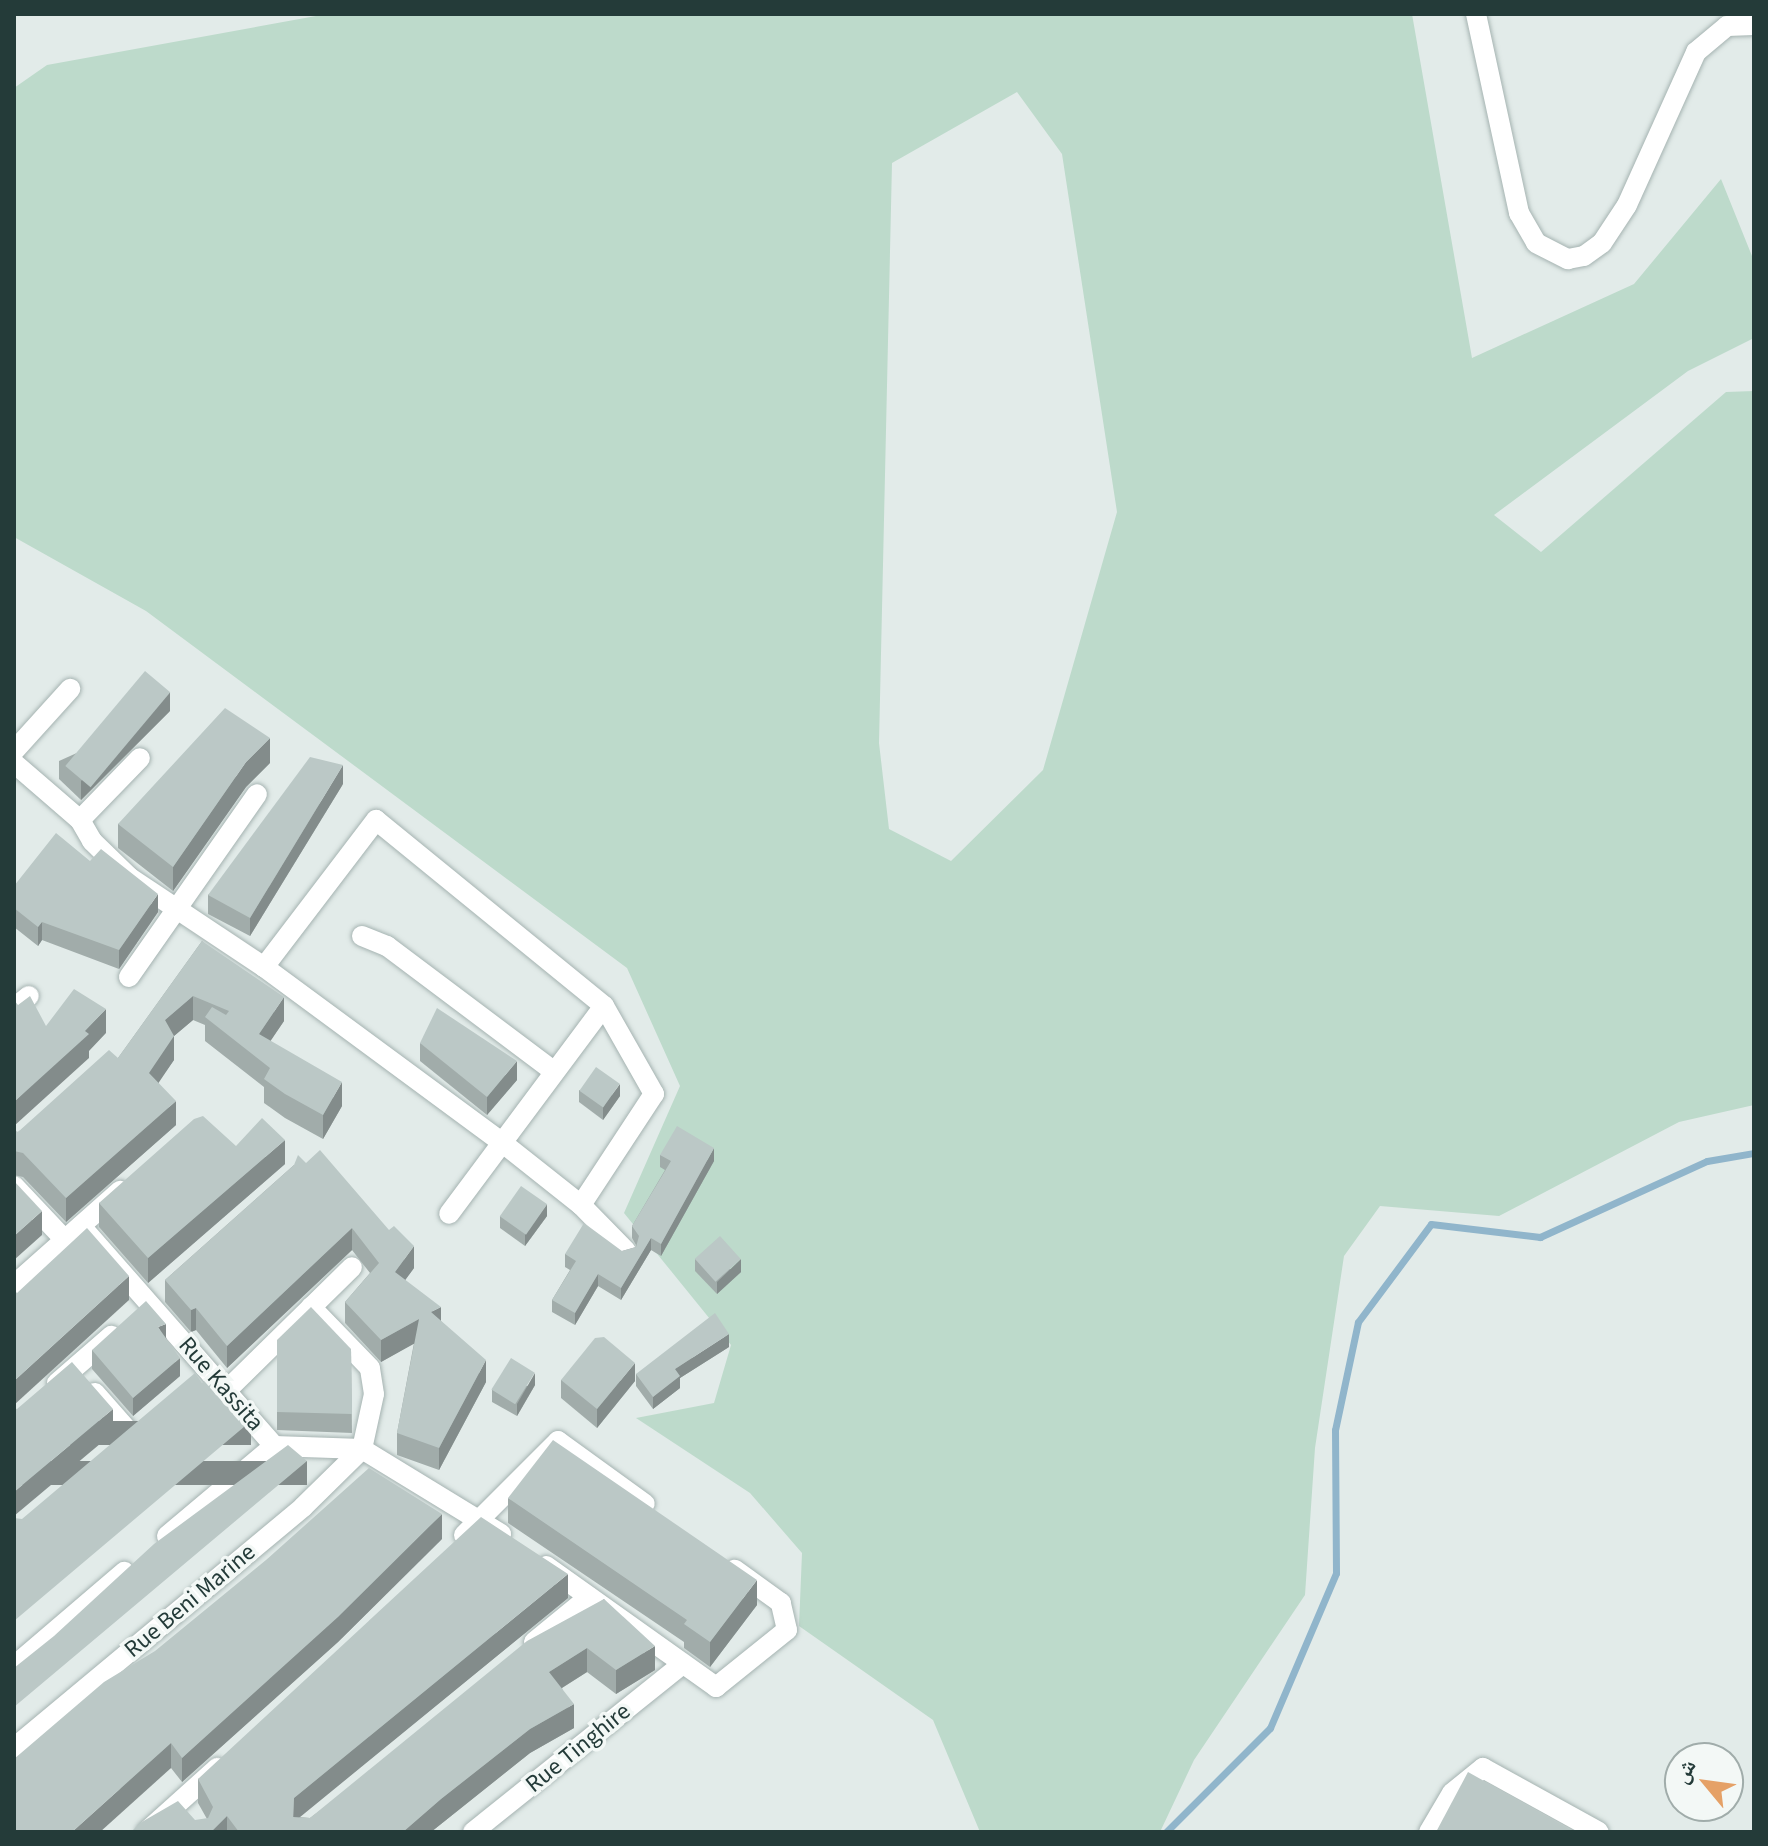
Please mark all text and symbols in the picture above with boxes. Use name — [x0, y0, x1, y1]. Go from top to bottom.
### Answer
street label: Rue Kassita — [172, 1331, 270, 1437]
street label: Rue Beni Marine — [119, 1538, 261, 1664]
street label: Rue Tinghire — [520, 1697, 636, 1799]
north arrow — [1664, 1742, 1744, 1822]
text: ش — [1665, 1753, 1704, 1789]

